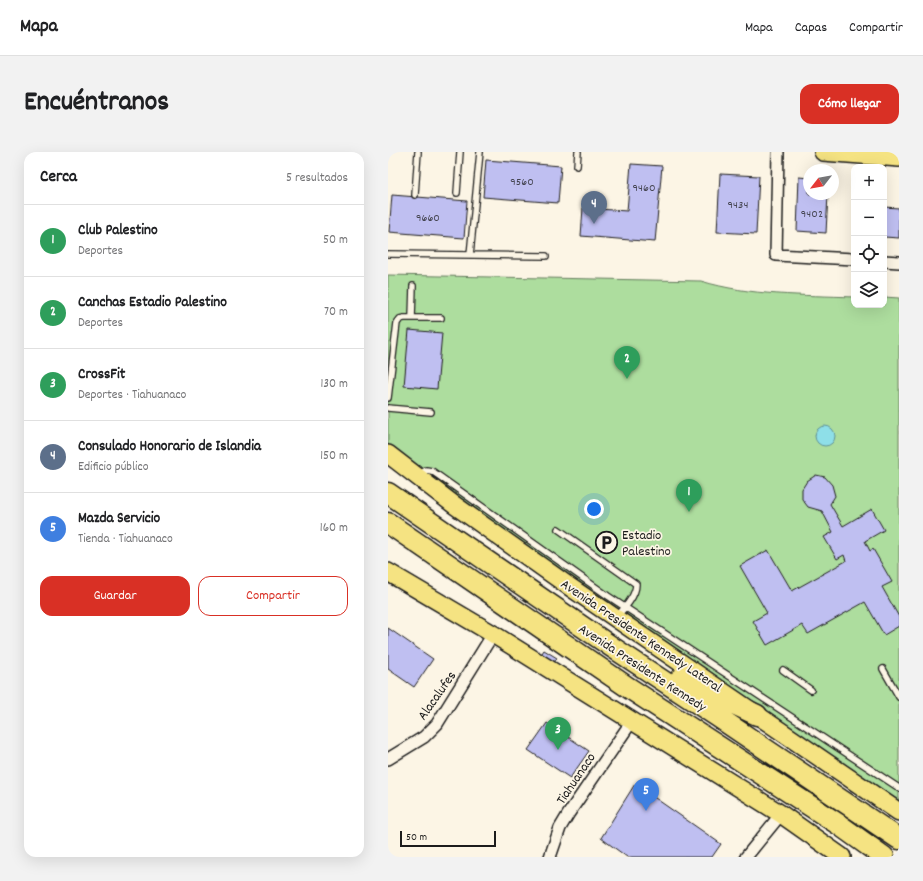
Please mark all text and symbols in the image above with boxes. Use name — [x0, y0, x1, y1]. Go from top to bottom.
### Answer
text: Mapa — [20, 14, 58, 41]
text: Mapa — [745, 18, 773, 38]
text: Capas — [795, 18, 827, 38]
text: Compartir — [849, 18, 903, 38]
text: Encuéntranos — [24, 84, 169, 124]
button: Cómo llegar — [800, 84, 899, 124]
north arrow — [803, 164, 839, 200]
map controls — [851, 164, 887, 308]
button: + — [851, 164, 887, 200]
text: Cerca — [40, 166, 77, 190]
text: 5 resultados — [286, 169, 348, 188]
house number: 9560 — [510, 174, 534, 191]
house number: 9460 — [633, 180, 655, 197]
pin: 4 — [581, 191, 607, 224]
house number: 9434 — [728, 197, 748, 214]
button: − — [851, 200, 887, 236]
house number: 9402 — [801, 206, 823, 223]
house number: 9660 — [416, 210, 440, 227]
text: Club Palestino — [78, 220, 158, 242]
text: 1 — [52, 231, 54, 250]
text: 50 m — [323, 231, 348, 250]
button: locate — [851, 236, 887, 272]
text: Deportes — [78, 242, 123, 261]
button: layers — [851, 272, 887, 308]
text: Canchas Estadio Palestino — [78, 292, 227, 314]
text: 2 — [50, 303, 56, 322]
text: 70 m — [324, 303, 348, 322]
text: Deportes — [78, 314, 123, 333]
pin: 2 — [614, 346, 640, 379]
text: CrossFit — [78, 364, 125, 386]
text: 3 — [50, 375, 56, 394]
text: 130 m — [320, 375, 348, 394]
text: Deportes · Tiahuanaco — [78, 386, 186, 405]
text: Consulado Honorario de Islandia — [78, 436, 261, 458]
text: 4 — [50, 447, 56, 466]
text: 150 m — [320, 447, 348, 466]
text: Edificio público — [78, 458, 148, 477]
pin: 1 — [676, 479, 702, 512]
your location — [584, 499, 604, 519]
text: Mazda Servicio — [78, 508, 160, 530]
text: 5 — [50, 519, 56, 538]
text: 160 m — [320, 519, 348, 538]
place label: Estadio Palestino — [622, 526, 671, 562]
parking icon: Estadio Palestino — [593, 529, 619, 555]
text: Tienda · Tiahuanaco — [78, 530, 173, 549]
street label: Avenida Presidente Kennedy Lateral — [558, 575, 726, 695]
button: Guardar — [40, 576, 190, 616]
button: Compartir — [198, 576, 348, 616]
street label: Avenida Presidente Kennedy — [576, 619, 710, 715]
street label: Alacalufes — [413, 667, 462, 725]
pin: 3 — [545, 717, 571, 750]
street label: Tiahuanaco — [552, 749, 601, 809]
pin: 5 — [633, 778, 659, 811]
scale bar — [400, 829, 496, 848]
text: 50 m — [406, 830, 427, 846]

